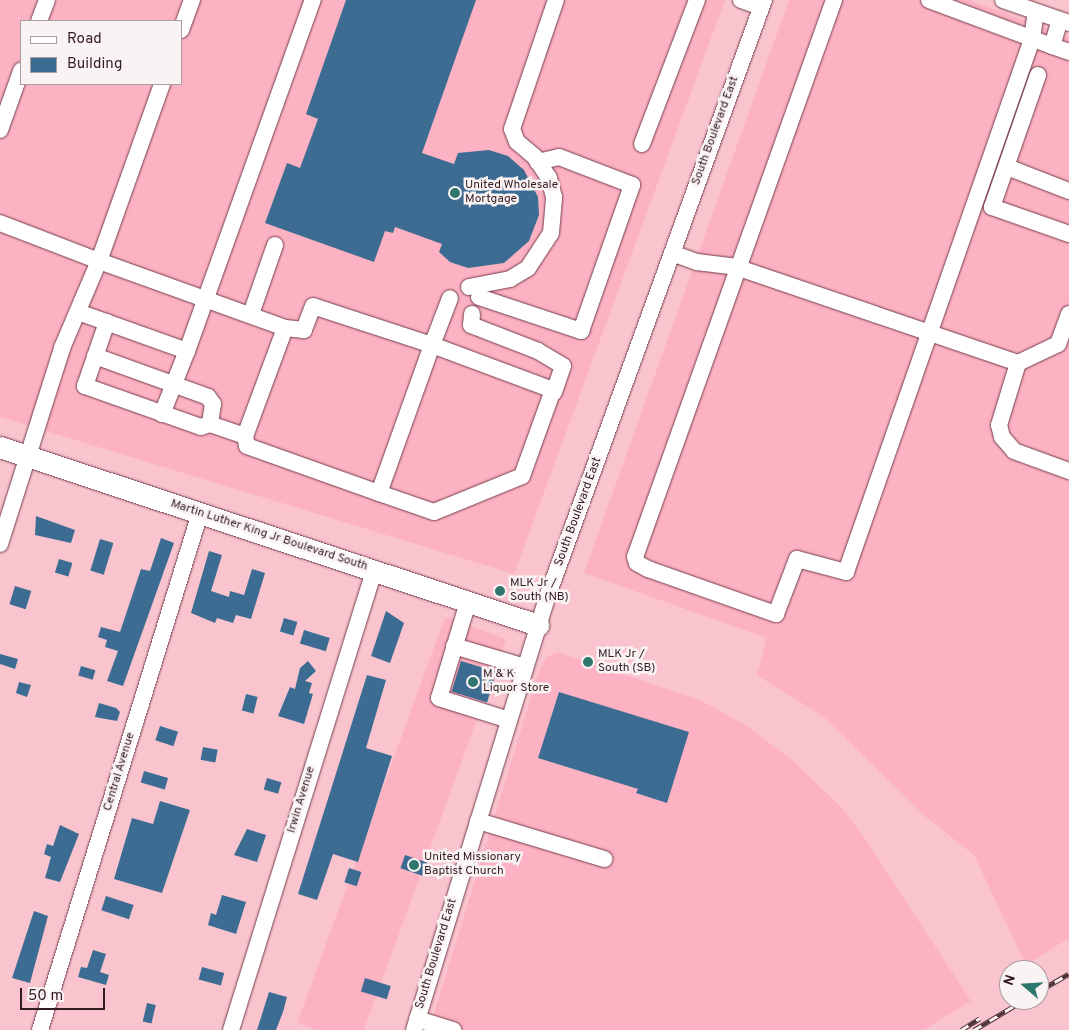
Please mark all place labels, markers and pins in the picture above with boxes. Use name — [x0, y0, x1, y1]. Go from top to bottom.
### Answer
place label: United Wholesale Mortgage — [465, 179, 558, 207]
marker: United Wholesale Mortgage — [449, 187, 461, 199]
place label: MLK Jr / South (NB) — [510, 577, 569, 605]
marker: MLK Jr / South (NB) — [494, 585, 506, 597]
place label: MLK Jr / South (SB) — [598, 648, 655, 676]
marker: MLK Jr / South (SB) — [582, 656, 594, 668]
place label: M & K Liquor Store — [483, 668, 549, 696]
marker: M & K Liquor Store — [467, 676, 479, 688]
place label: United Missionary Baptist Church — [424, 851, 521, 879]
marker: United Missionary Baptist Church — [408, 859, 420, 871]

